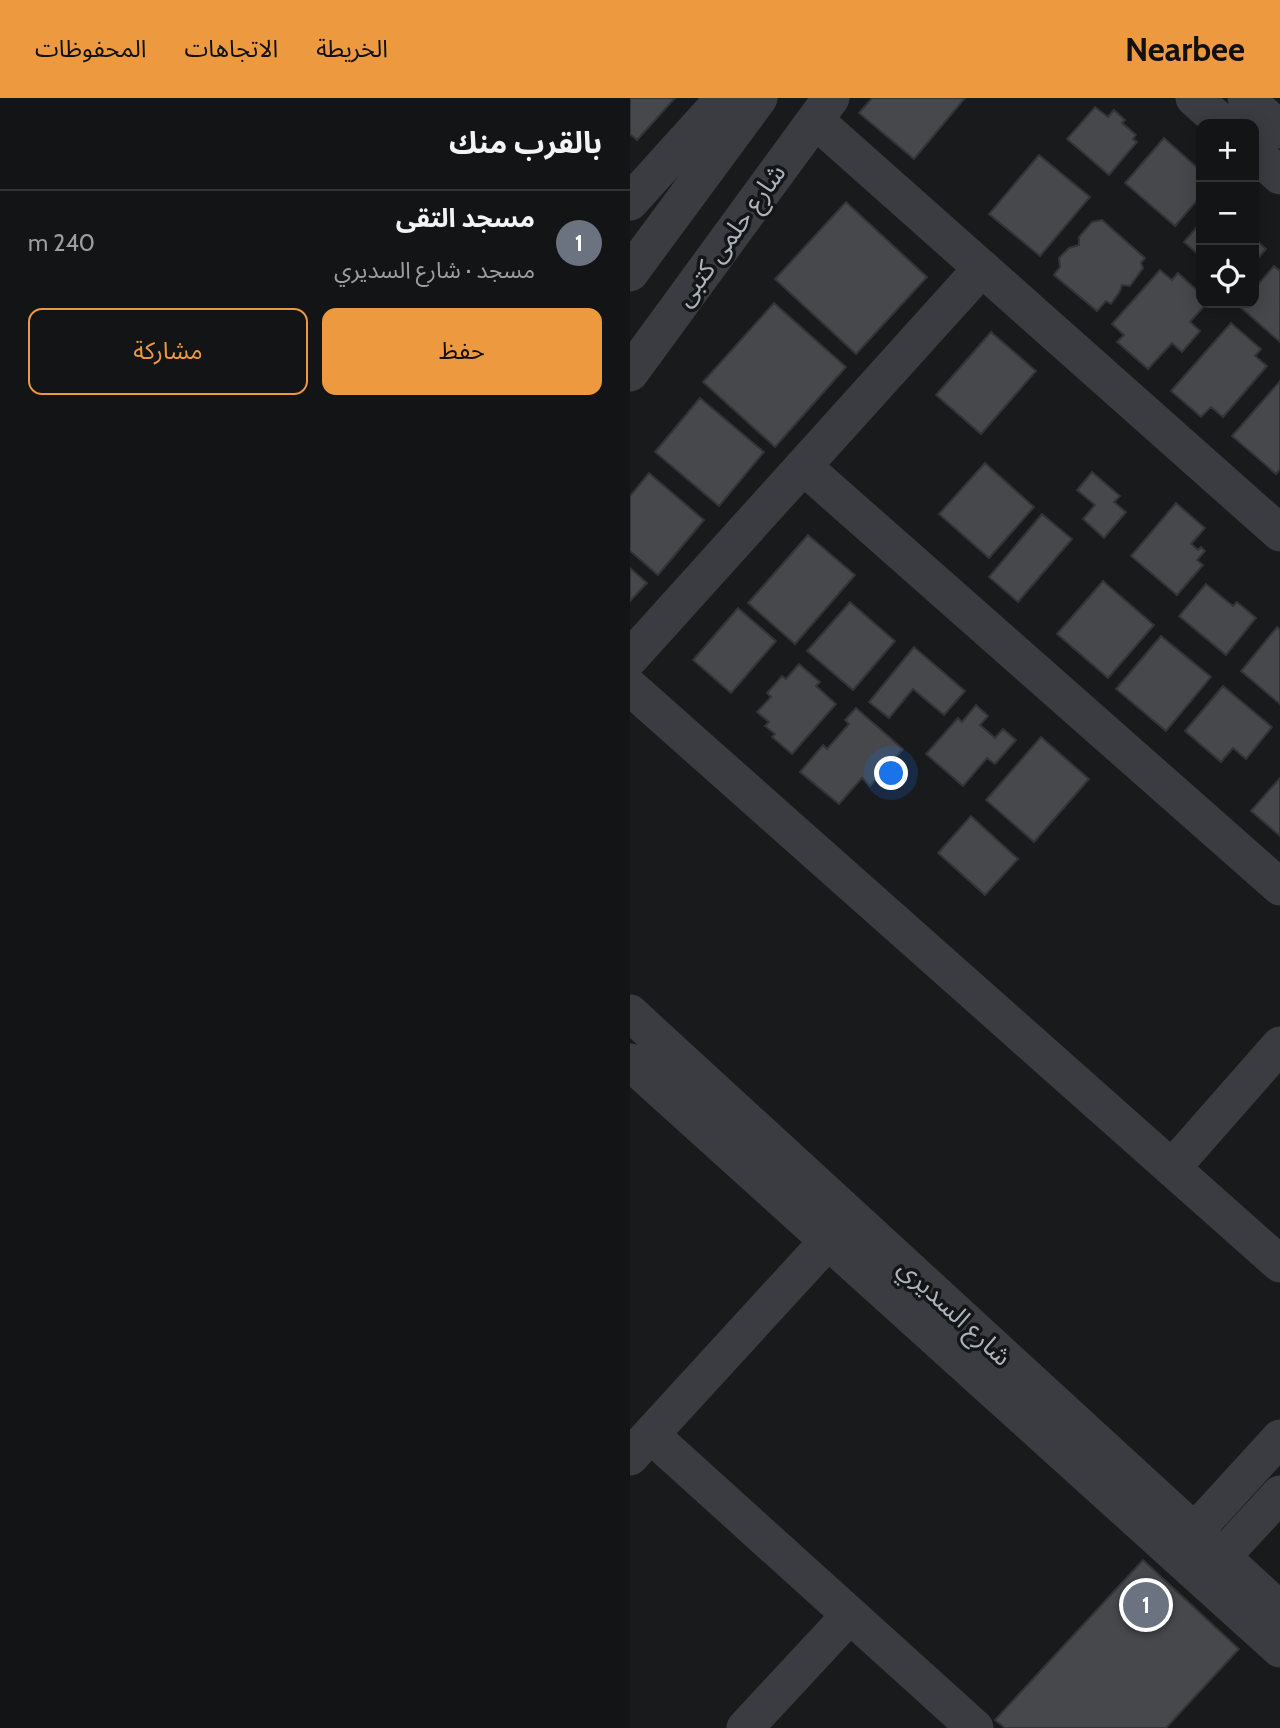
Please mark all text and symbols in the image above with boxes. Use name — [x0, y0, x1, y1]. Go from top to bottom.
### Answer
text: Nearbee — [1125, 29, 1245, 69]
text: المحفوظات — [35, 34, 146, 63]
text: الاتجاهات — [184, 34, 278, 63]
text: الخريطة — [316, 34, 388, 63]
map controls — [1196, 119, 1259, 308]
button: + — [1196, 119, 1259, 182]
text: بالقرب منك — [449, 124, 602, 161]
street label: شارع حلمى كتبى — [668, 158, 795, 314]
button: − — [1196, 182, 1259, 245]
text: مسجد التقى — [396, 202, 535, 234]
text: 240 m — [28, 229, 95, 257]
text: 1 — [575, 229, 583, 257]
button: locate — [1196, 245, 1259, 308]
text: مسجد · شارع السديري — [334, 256, 535, 284]
button: مشاركة — [28, 308, 308, 395]
button: حفظ — [322, 308, 602, 395]
your location — [874, 756, 908, 790]
street label: شارع السديري — [889, 1251, 1018, 1375]
pin: 1 — [1123, 1579, 1169, 1631]

